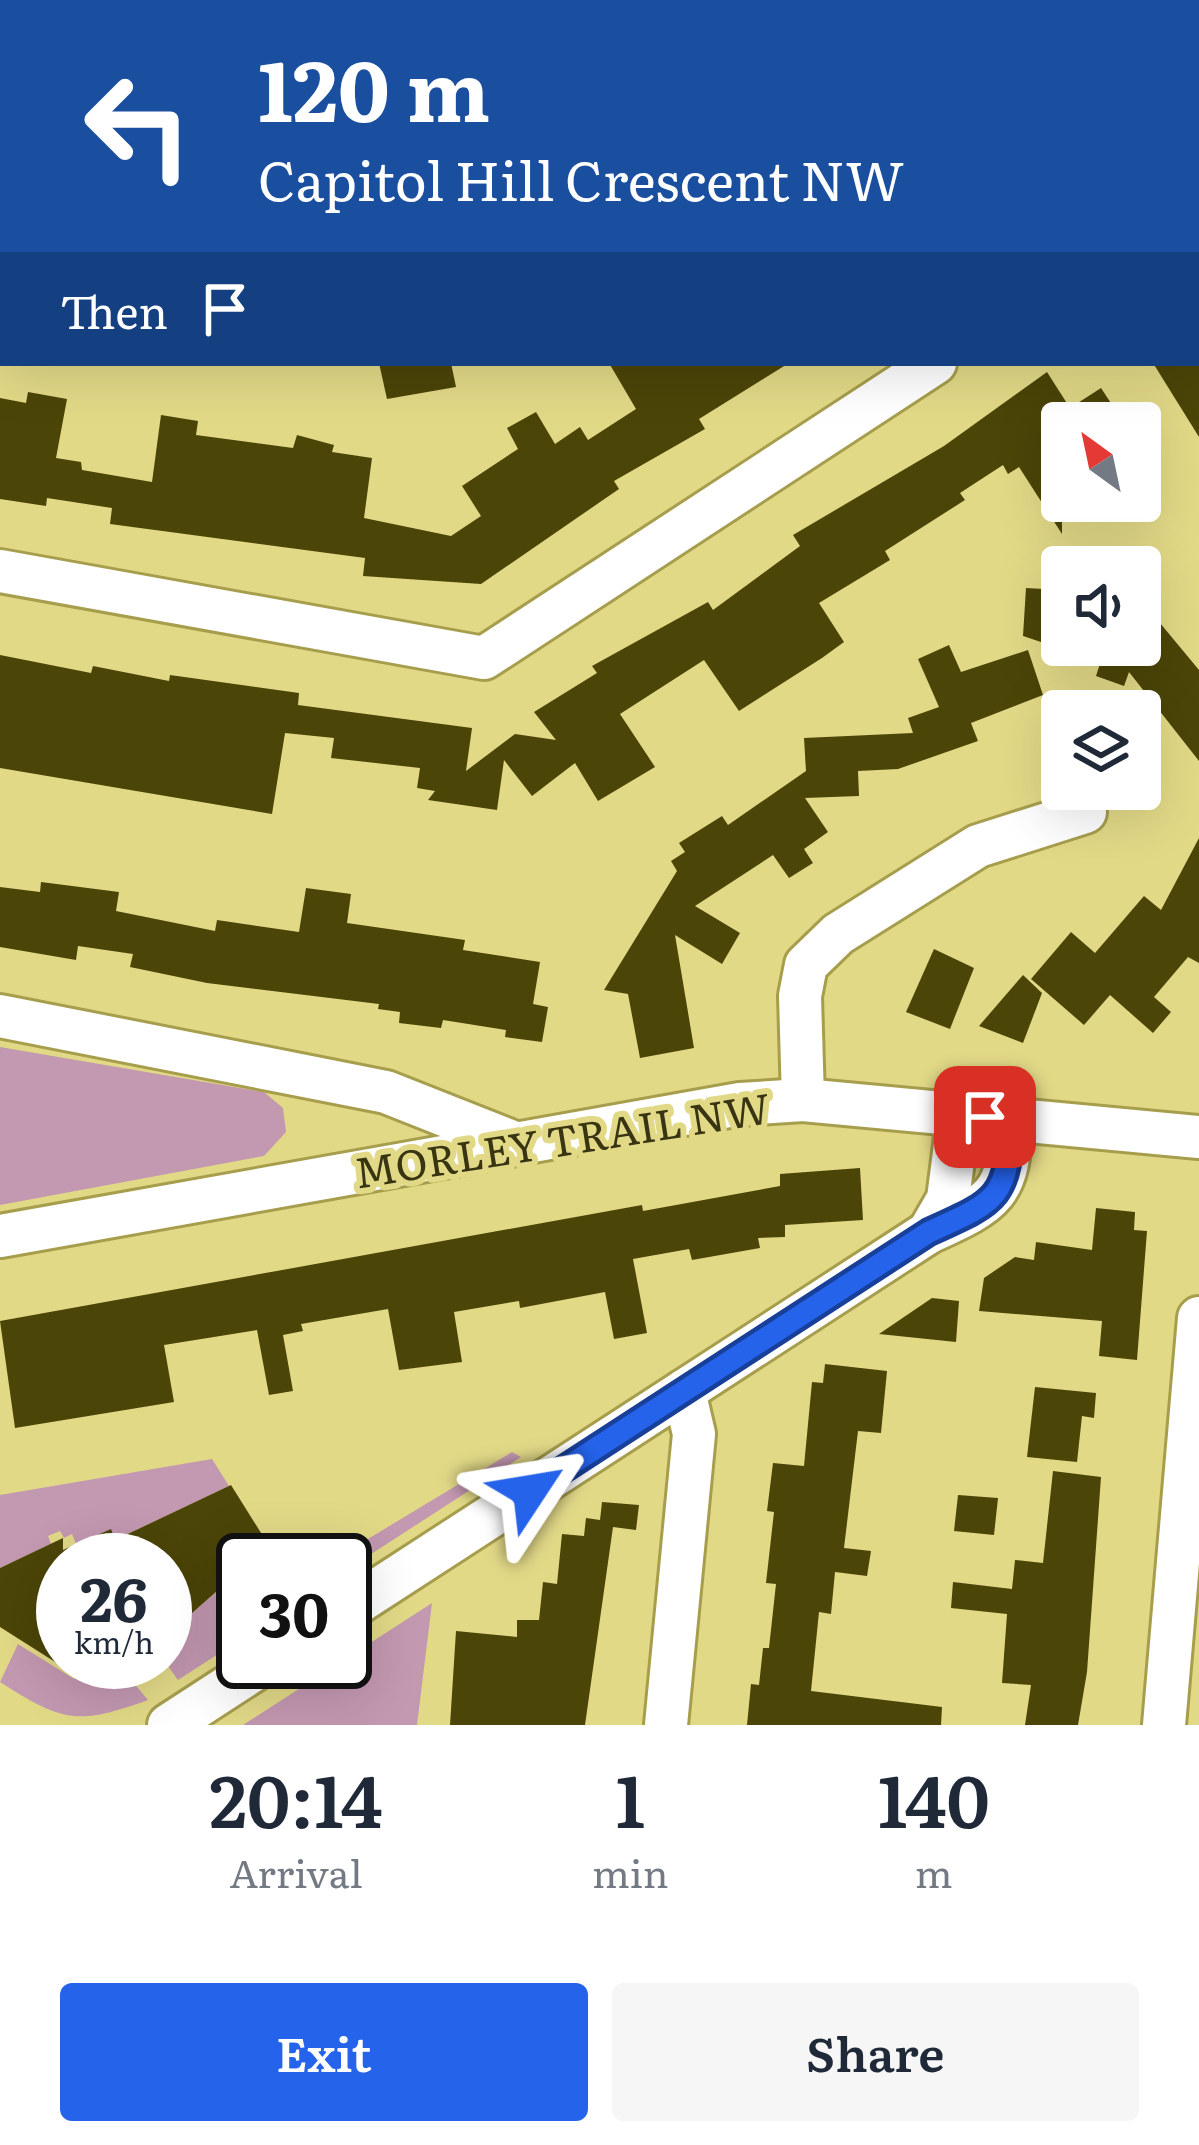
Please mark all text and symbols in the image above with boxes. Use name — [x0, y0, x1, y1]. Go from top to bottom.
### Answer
text: 120 m — [258, 23, 490, 148]
icon: left — [60, 48, 216, 204]
text: Capitol Hill Crescent NW — [258, 137, 904, 218]
text: Then — [60, 276, 168, 343]
icon: arrive — [192, 276, 258, 342]
north arrow — [1041, 402, 1161, 522]
map controls — [1041, 402, 1161, 810]
button: sound — [1041, 546, 1161, 666]
button: layers — [1041, 690, 1161, 810]
pin — [934, 1066, 1036, 1168]
street label: MORLEY TRAIL NW — [350, 1074, 774, 1202]
icon: arrive — [952, 1084, 1018, 1150]
position arrow — [467, 1428, 593, 1554]
speed limit sign: 30 — [216, 1533, 372, 1689]
text: 26 — [80, 1551, 148, 1640]
text: km/h — [74, 1619, 154, 1663]
text: 20:14 — [209, 1743, 383, 1850]
text: 1 — [615, 1743, 645, 1850]
text: 140 — [878, 1743, 990, 1850]
text: Arrival — [229, 1842, 363, 1900]
text: min — [592, 1842, 669, 1900]
text: m — [915, 1842, 953, 1900]
button: Exit — [60, 1983, 588, 2121]
button: Share — [612, 1983, 1139, 2121]

